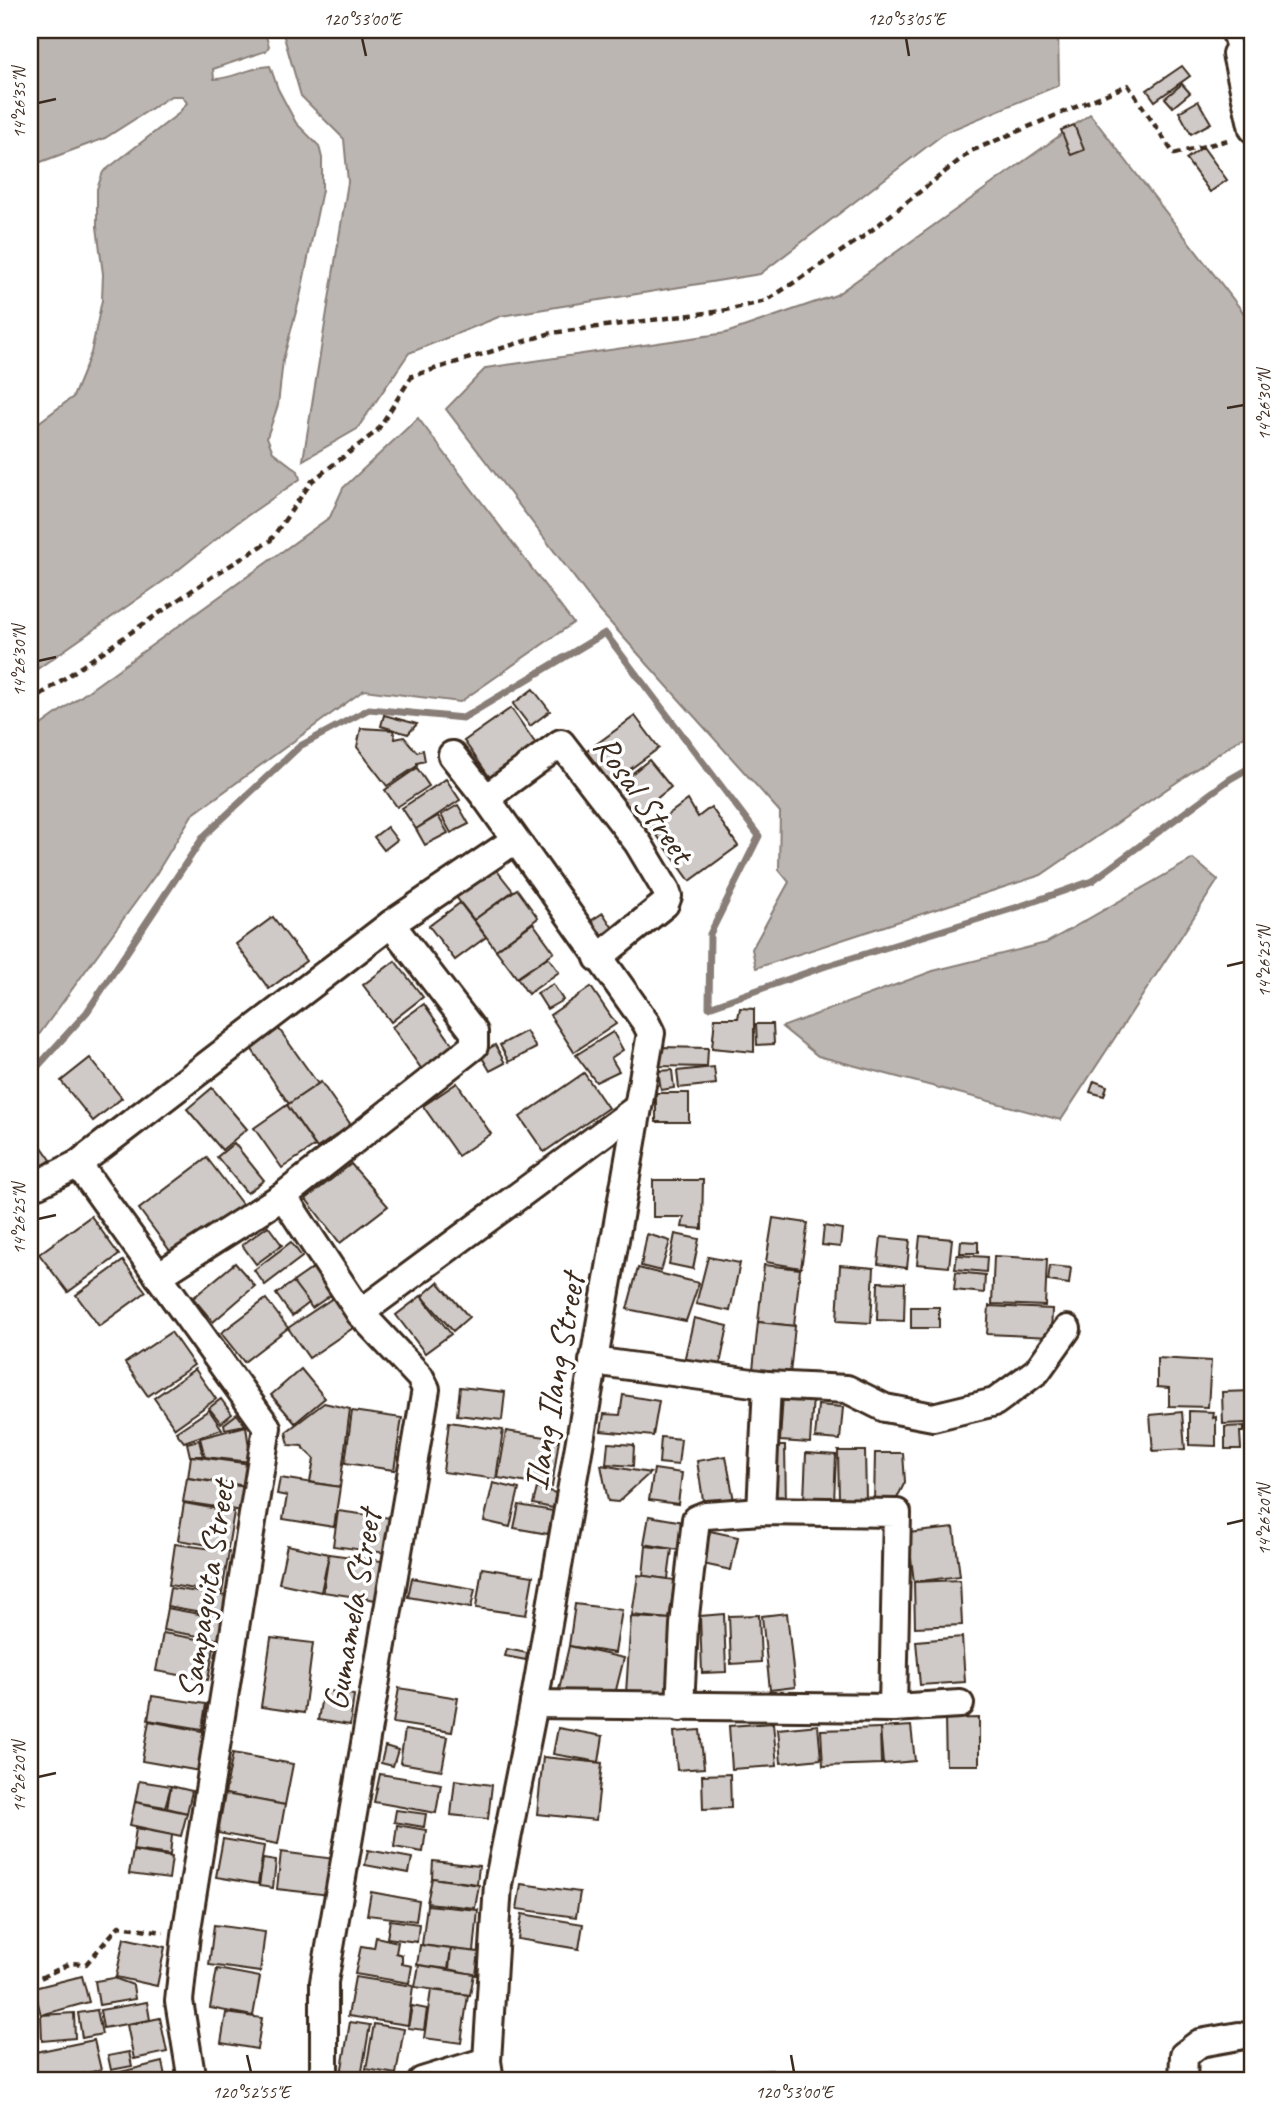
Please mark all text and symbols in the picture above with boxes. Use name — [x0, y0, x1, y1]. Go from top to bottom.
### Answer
text: 120°53'00"E — [323, 8, 403, 30]
text: 120°53'05"E — [867, 8, 947, 30]
text: 14°26'35"N — [8, 64, 30, 138]
text: 14°26'30"N — [1253, 366, 1275, 440]
text: 14°26'30"N — [8, 622, 30, 696]
street label: Rosal Street — [584, 726, 706, 875]
text: 14°26'25"N — [1253, 923, 1275, 997]
text: 14°26'25"N — [8, 1180, 30, 1254]
street label: Ilang Ilang Street — [513, 1266, 596, 1494]
street label: Sampaguita Street — [167, 1473, 246, 1701]
text: 14°26'20"N — [1253, 1481, 1275, 1555]
street label: Gumamela Street — [312, 1502, 392, 1714]
text: 14°26'20"N — [8, 1738, 30, 1812]
text: 120°52'55"E — [212, 2081, 292, 2103]
text: 120°53'00"E — [755, 2081, 835, 2103]

